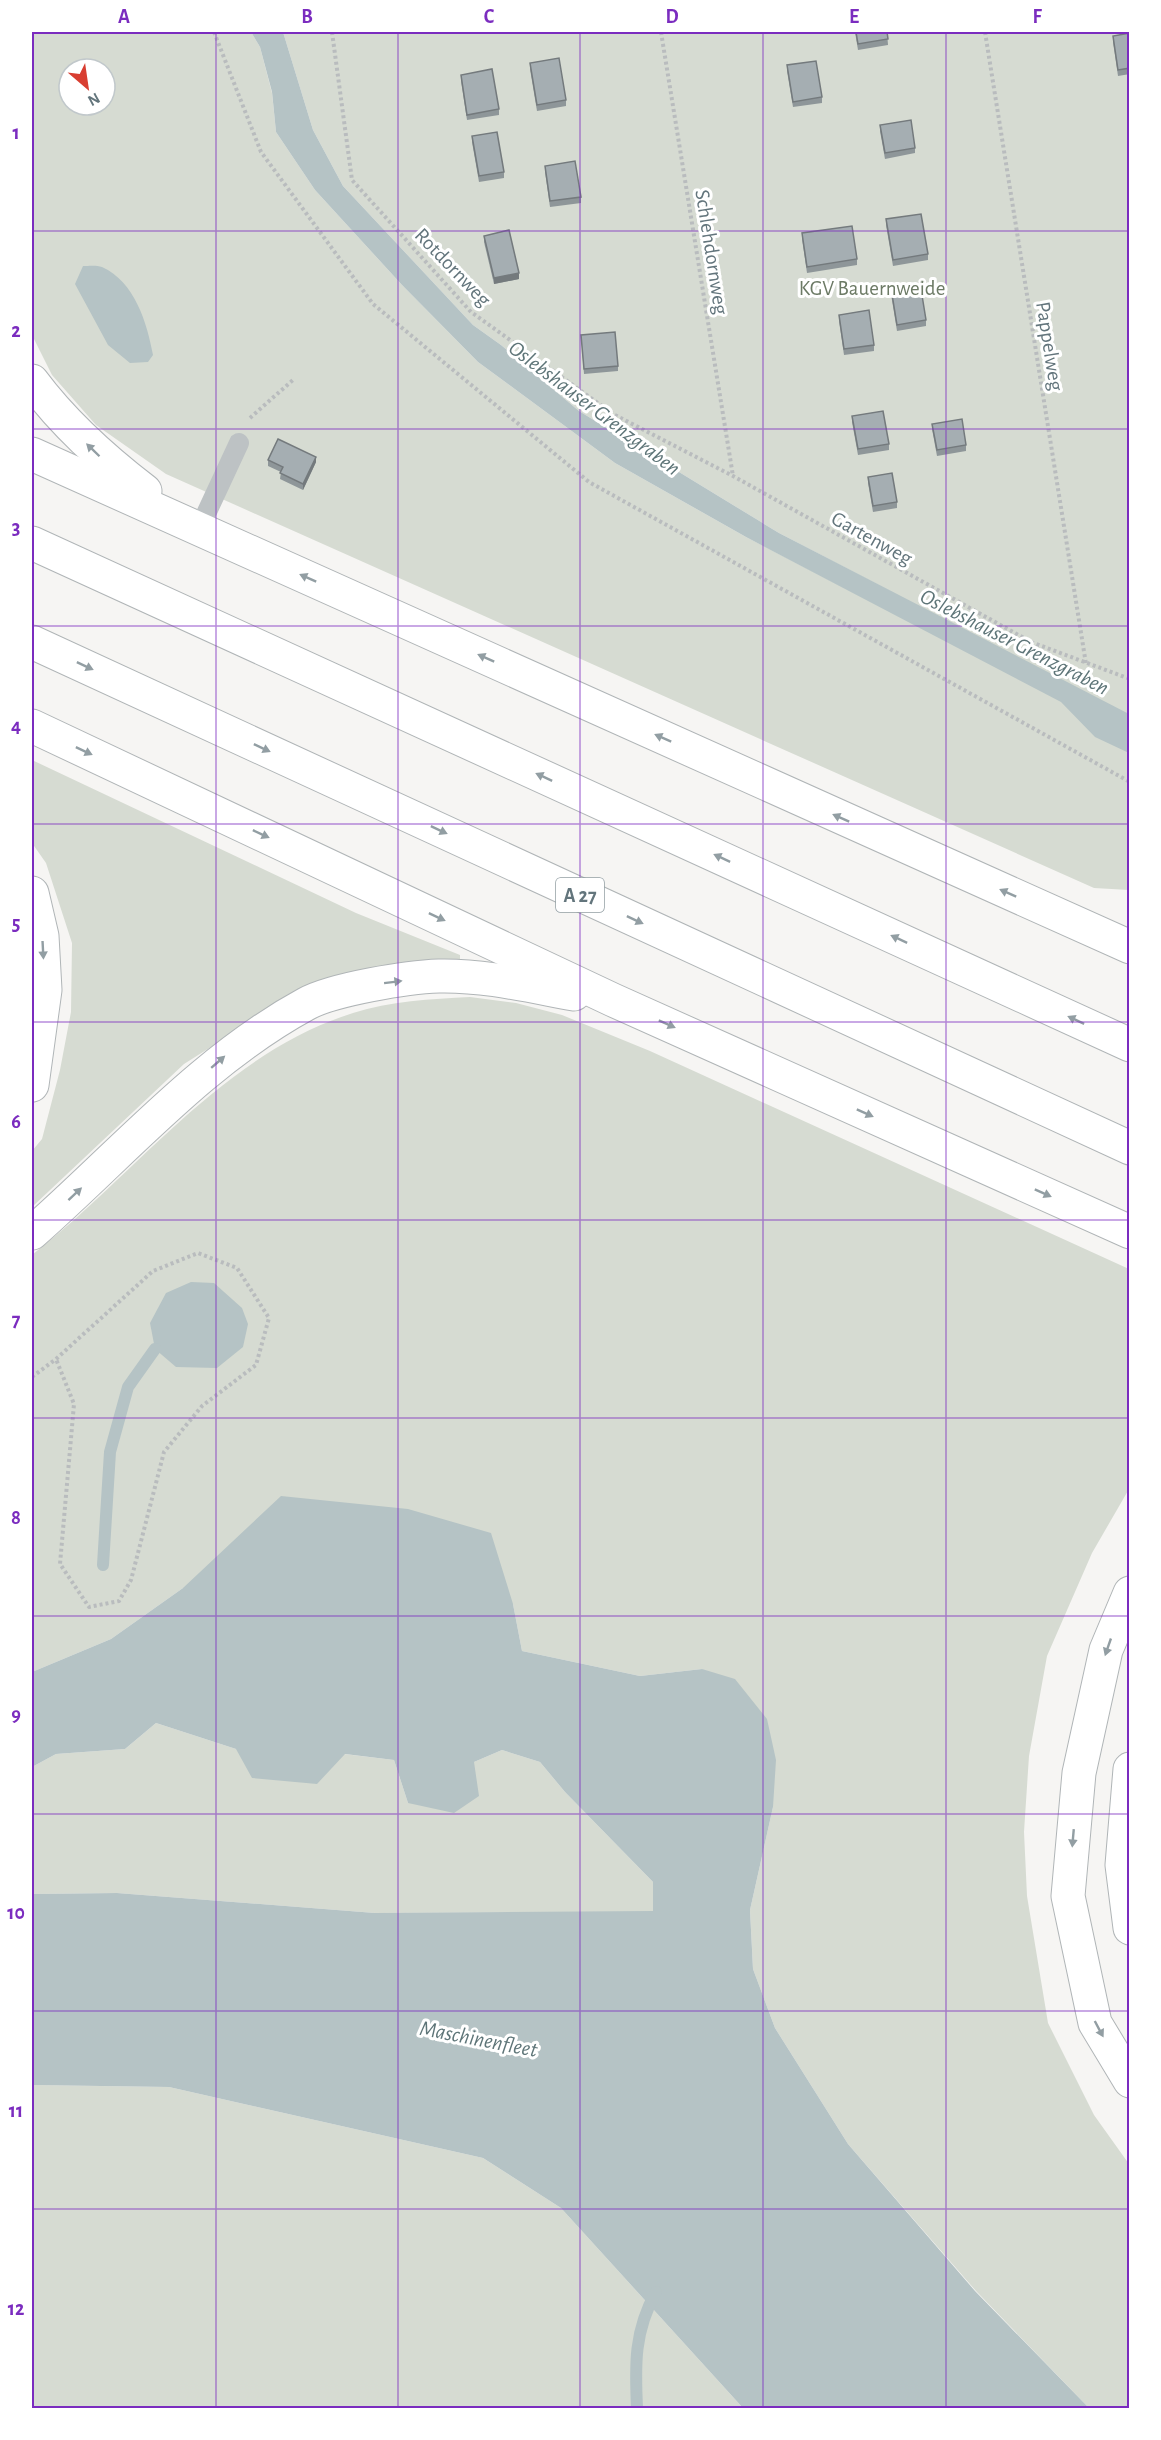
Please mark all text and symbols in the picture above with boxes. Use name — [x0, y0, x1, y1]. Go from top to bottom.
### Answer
text: A — [118, 7, 130, 27]
text: B — [301, 7, 313, 27]
text: C — [484, 7, 495, 27]
text: D — [665, 7, 679, 27]
text: E — [849, 7, 859, 27]
text: F — [1032, 7, 1042, 27]
north arrow — [57, 57, 117, 117]
text: N — [85, 90, 103, 109]
text: 1 — [12, 123, 20, 143]
street label: Schlehdornweg — [691, 188, 732, 317]
street label: Rotdornweg — [411, 224, 495, 311]
park label: KGV Bauernweide — [799, 278, 945, 299]
street label: Pappelweg — [1032, 300, 1067, 393]
text: 2 — [11, 321, 21, 341]
water label: Oslebshauser Grenzgraben — [505, 336, 684, 479]
one-way arrow — [86, 443, 101, 457]
street label: Gartenweg — [828, 508, 916, 570]
text: 3 — [12, 518, 20, 538]
one-way arrow — [299, 572, 317, 582]
water label: Oslebshauser Grenzgraben — [917, 585, 1112, 699]
one-way arrow — [477, 653, 494, 662]
one-way arrow — [76, 662, 93, 671]
text: 4 — [11, 716, 21, 736]
one-way arrow — [654, 733, 672, 743]
one-way arrow — [253, 743, 271, 753]
one-way arrow — [76, 746, 93, 755]
one-way arrow — [536, 773, 553, 782]
one-way arrow — [832, 813, 850, 823]
one-way arrow — [430, 825, 447, 834]
one-way arrow — [252, 829, 269, 838]
one-way arrow — [713, 854, 730, 863]
road number: A 27 — [556, 878, 604, 912]
one-way arrow — [1000, 889, 1017, 898]
one-way arrow — [429, 913, 446, 922]
text: 5 — [12, 914, 20, 934]
one-way arrow — [626, 915, 644, 925]
one-way arrow — [890, 935, 907, 944]
one-way arrow — [38, 941, 47, 960]
one-way arrow — [383, 977, 402, 986]
one-way arrow — [1068, 1016, 1085, 1025]
one-way arrow — [658, 1019, 676, 1029]
one-way arrow — [210, 1055, 226, 1068]
one-way arrow — [856, 1108, 874, 1118]
text: 6 — [11, 1112, 21, 1132]
one-way arrow — [68, 1187, 83, 1201]
one-way arrow — [1034, 1188, 1051, 1197]
text: 7 — [12, 1310, 21, 1330]
text: 8 — [11, 1508, 21, 1528]
one-way arrow — [1102, 1638, 1112, 1656]
text: 9 — [11, 1705, 21, 1725]
one-way arrow — [1068, 1829, 1078, 1848]
text: 10 — [7, 1903, 25, 1923]
water label: Maschinenfleet — [418, 2017, 540, 2061]
one-way arrow — [1094, 2021, 1104, 2038]
text: 11 — [9, 2101, 23, 2121]
text: 12 — [8, 2299, 24, 2319]

